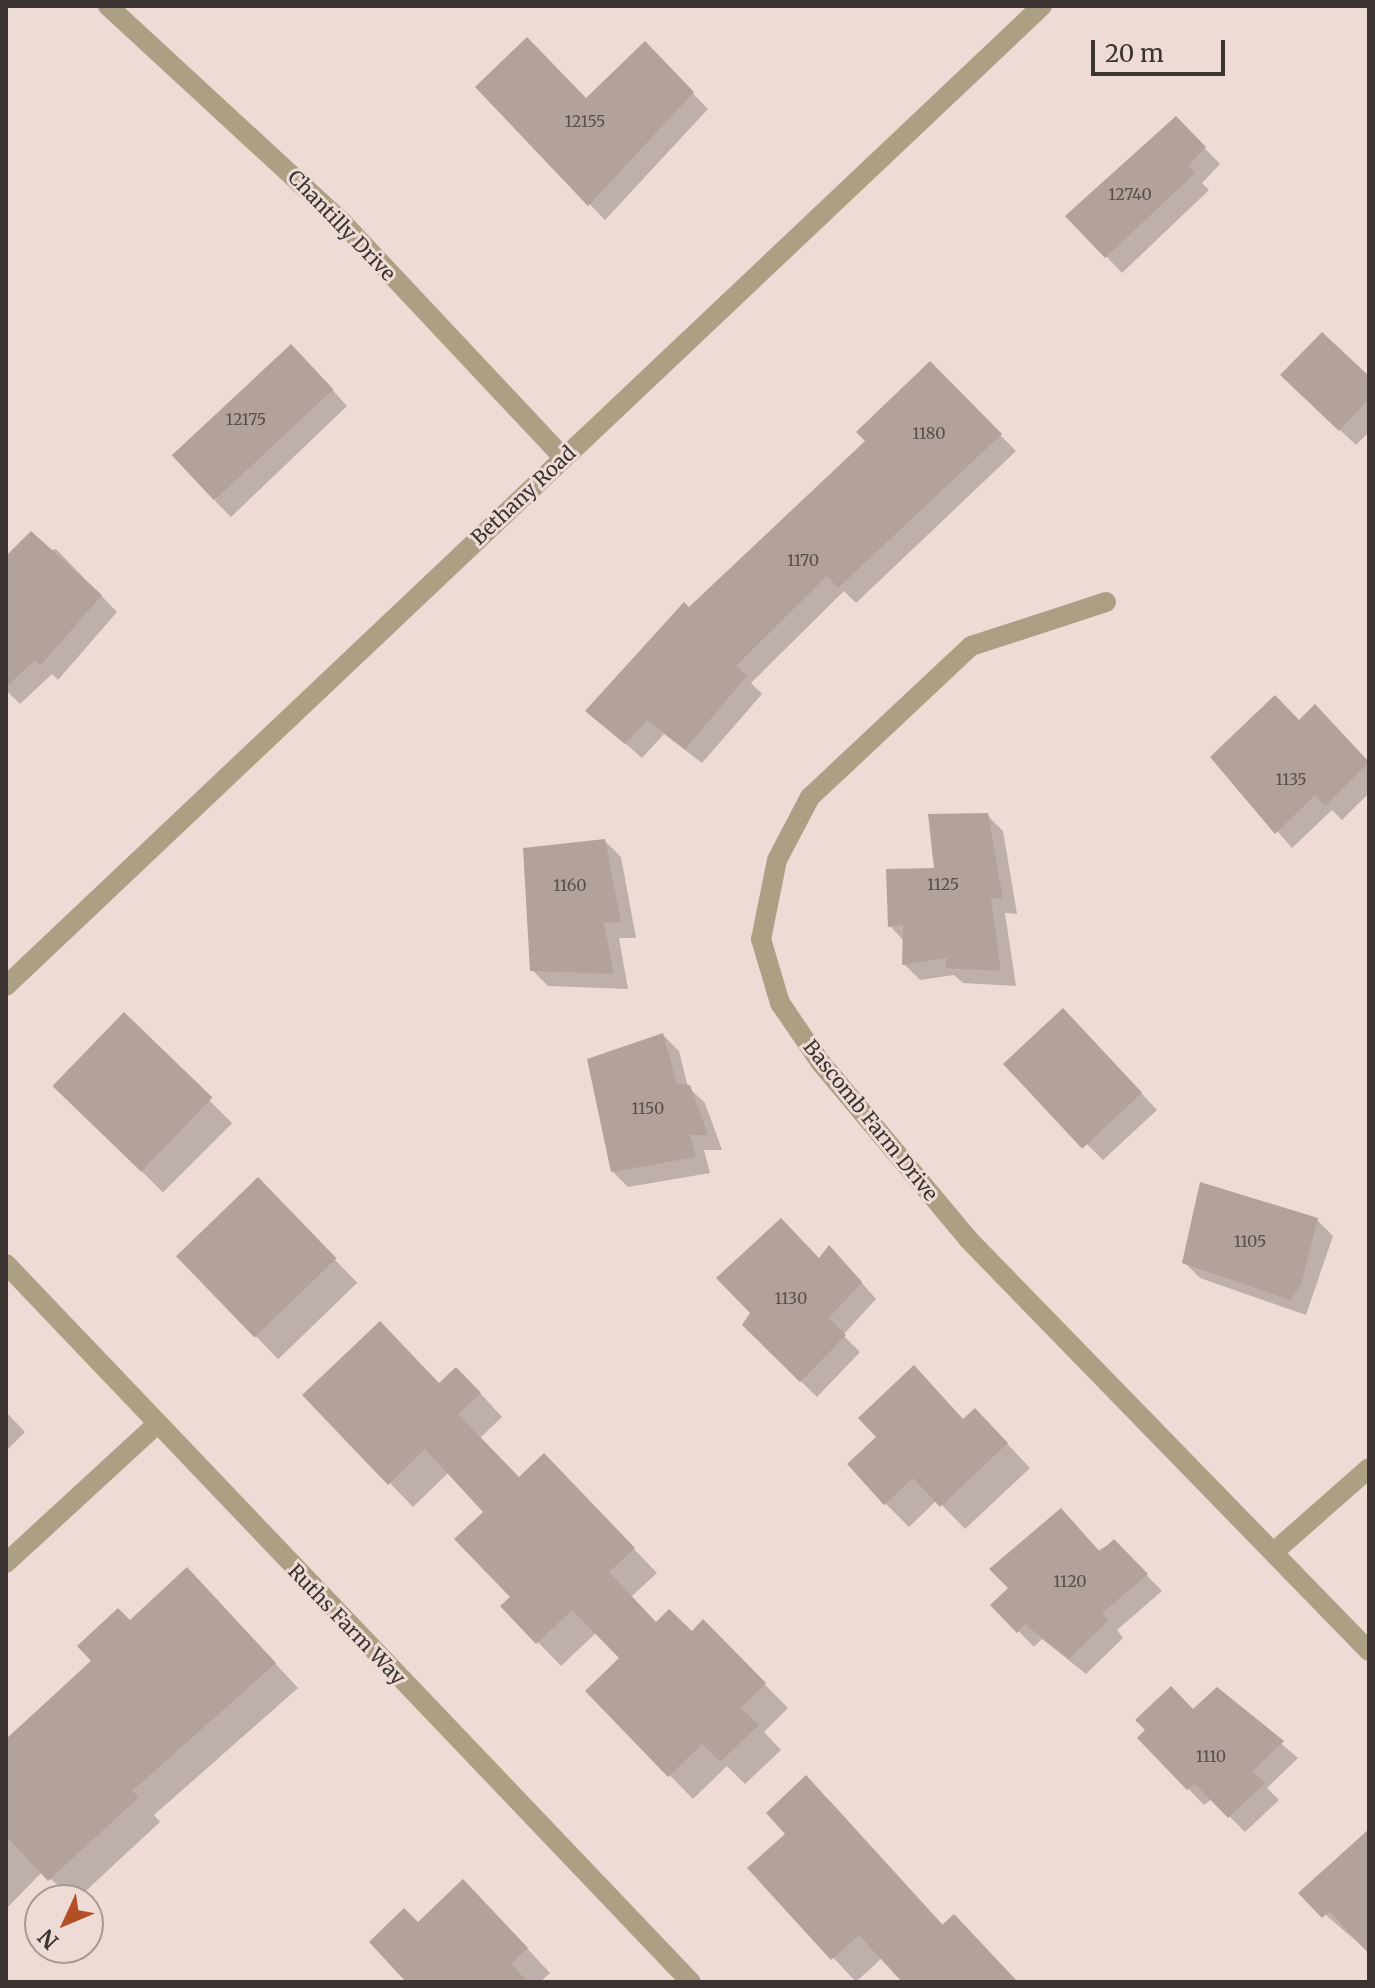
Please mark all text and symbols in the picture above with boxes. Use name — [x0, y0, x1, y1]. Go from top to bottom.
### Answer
scale bar — [1095, 24, 1229, 74]
text: 20 m — [1105, 38, 1164, 69]
house number: 12155 — [565, 111, 605, 131]
street label: Chantilly Drive — [283, 165, 401, 285]
house number: 12740 — [1108, 184, 1152, 204]
house number: 12175 — [226, 409, 266, 429]
house number: 1180 — [912, 423, 946, 443]
street label: Bethany Road — [466, 441, 580, 549]
house number: 1170 — [787, 550, 819, 570]
house number: 1135 — [1275, 769, 1307, 789]
house number: 1125 — [927, 874, 959, 894]
house number: 1160 — [553, 875, 587, 895]
street label: Bascomb Farm Drive — [799, 1035, 943, 1205]
house number: 1150 — [632, 1098, 664, 1118]
house number: 1105 — [1234, 1231, 1266, 1251]
house number: 1130 — [775, 1288, 807, 1308]
street label: Ruths Farm Way — [283, 1559, 411, 1689]
house number: 1120 — [1053, 1571, 1087, 1591]
house number: 1110 — [1196, 1746, 1226, 1766]
north arrow — [24, 1884, 104, 1964]
text: N — [32, 1923, 64, 1955]

